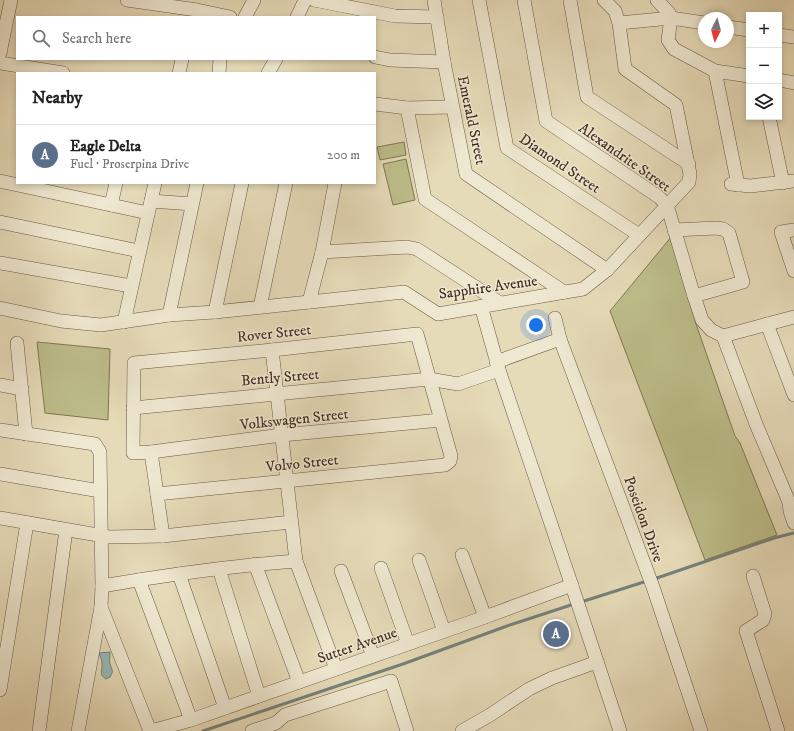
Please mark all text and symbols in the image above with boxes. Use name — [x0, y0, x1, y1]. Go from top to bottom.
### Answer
north arrow — [698, 12, 734, 48]
map controls — [746, 12, 782, 120]
button: + — [746, 12, 782, 48]
search box — [16, 16, 376, 60]
icon: search — [30, 27, 52, 49]
text: Search here — [62, 29, 131, 48]
button: − — [746, 48, 782, 84]
street label: Emerald Street — [453, 74, 490, 167]
button: layers — [746, 84, 782, 120]
text: Nearby — [32, 87, 82, 109]
street label: Alexandrite Street — [575, 119, 675, 196]
street label: Diamond Street — [515, 129, 604, 198]
text: Eagle Delta — [70, 137, 141, 156]
text: A — [41, 147, 49, 163]
text: 200 m — [327, 147, 360, 163]
text: Fuel · Proserpina Drive — [70, 156, 189, 172]
street label: Sapphire Avenue — [438, 271, 539, 304]
your location — [526, 315, 546, 335]
street label: Rover Street — [236, 320, 312, 347]
street label: Bently Street — [240, 365, 320, 390]
street label: Volkswagen Street — [238, 404, 349, 435]
street label: Volvo Street — [264, 450, 339, 477]
street label: Poseidon Drive — [619, 474, 668, 565]
pin: A — [543, 619, 569, 649]
street label: Sutter Avenue — [315, 623, 399, 668]

